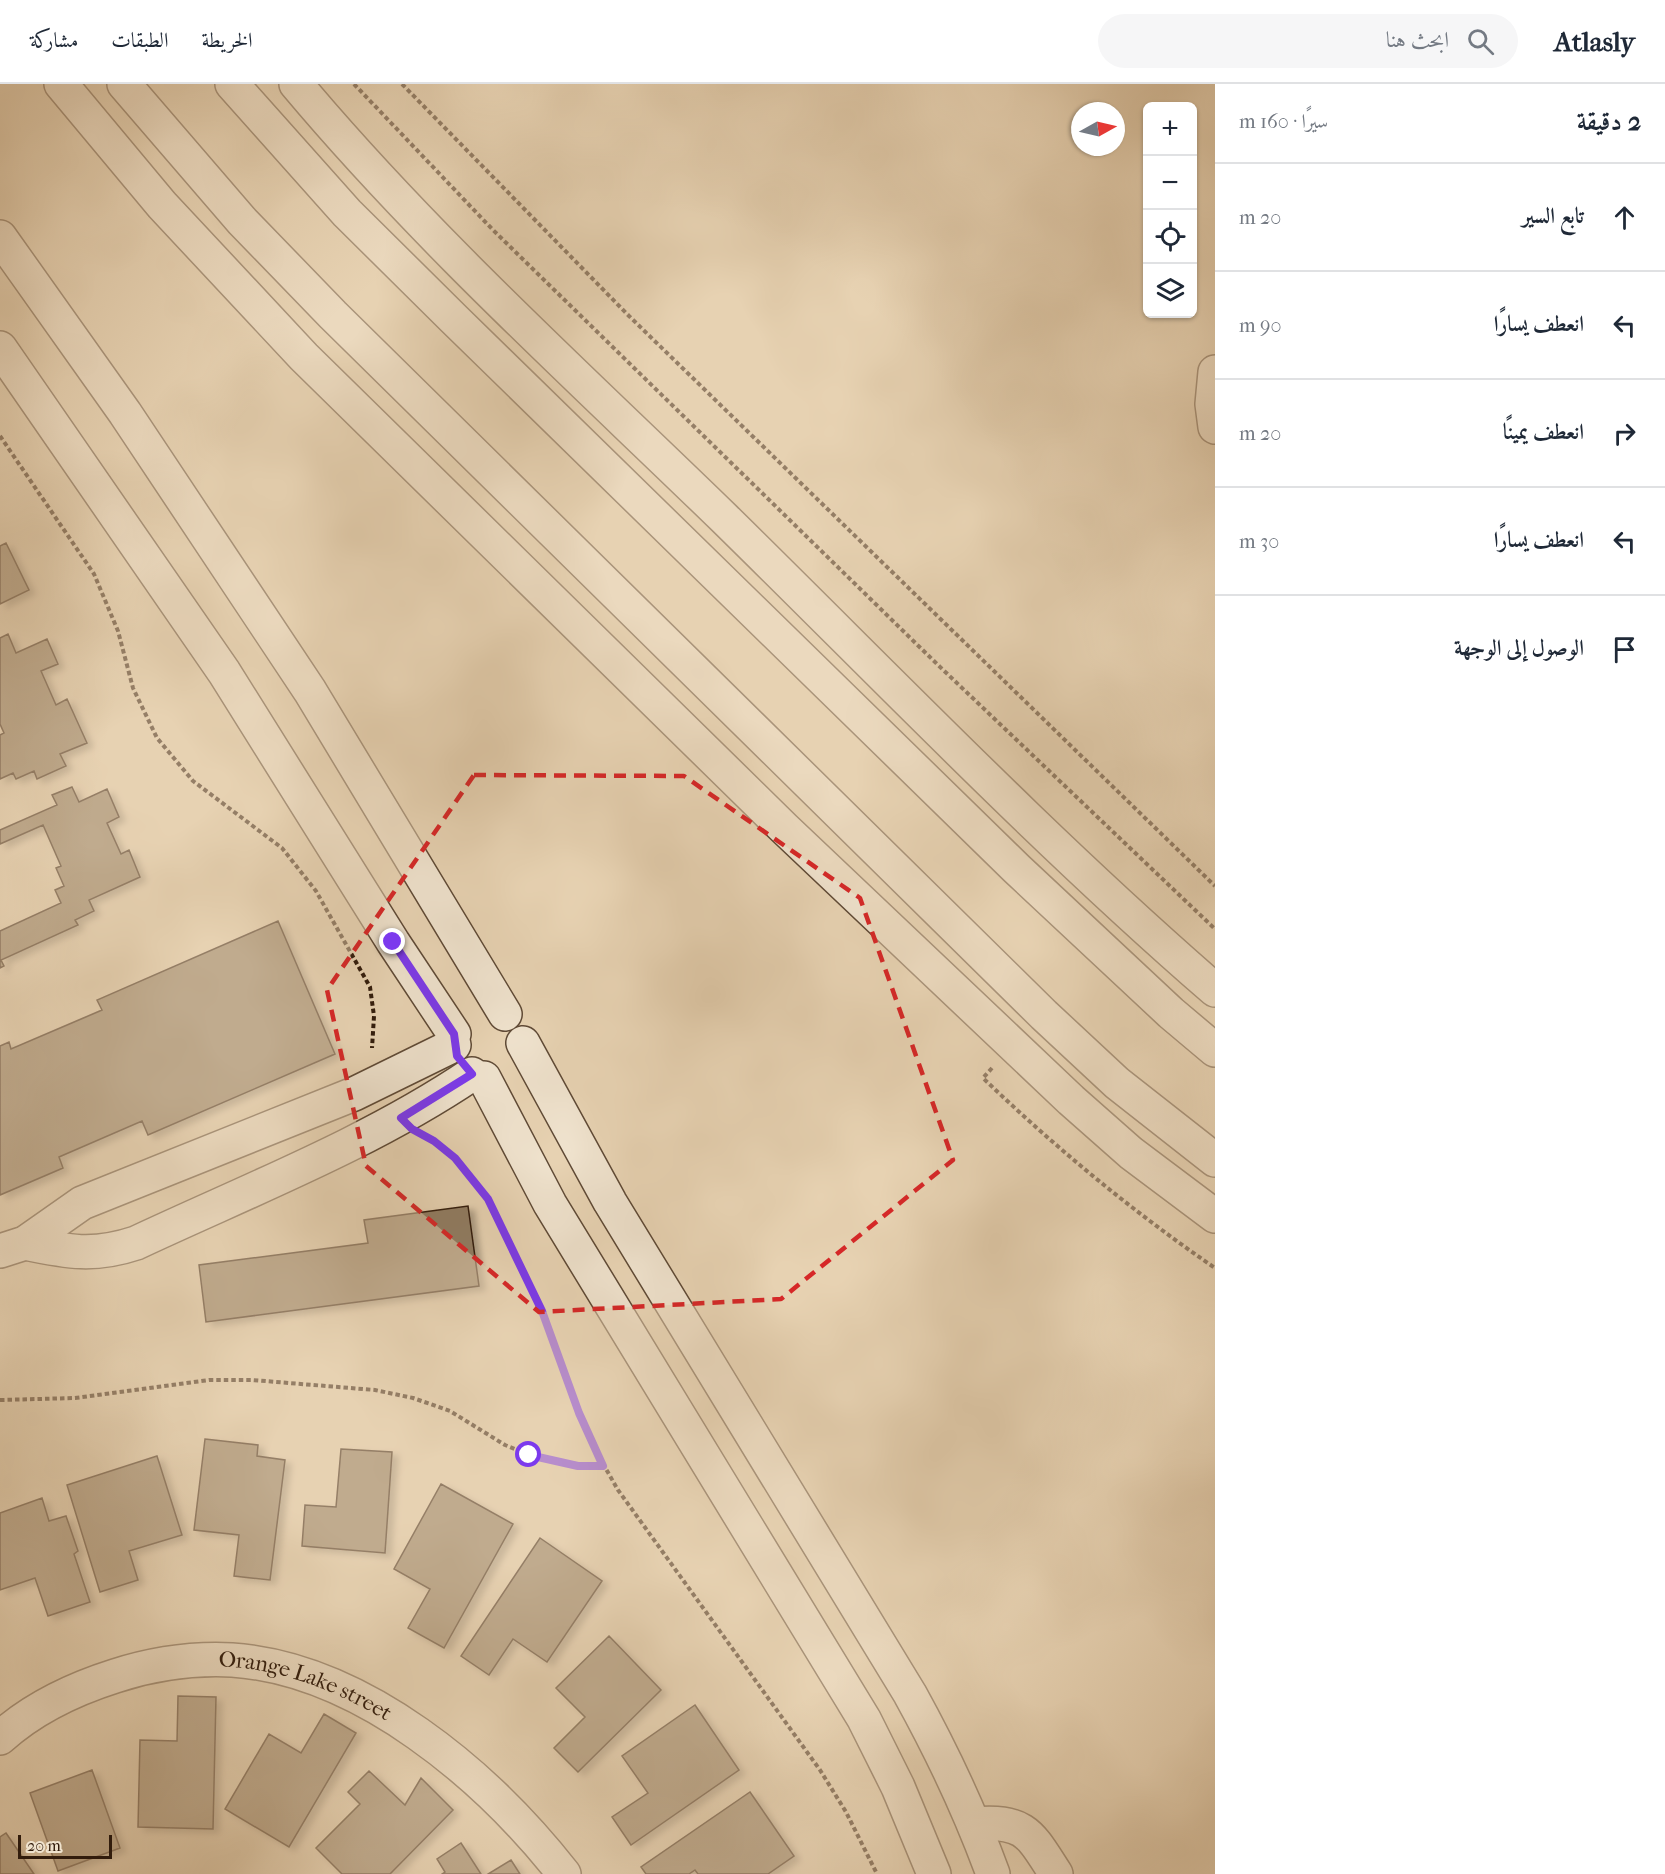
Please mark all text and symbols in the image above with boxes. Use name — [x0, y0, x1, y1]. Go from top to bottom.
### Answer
search box — [1098, 14, 1518, 68]
icon: search — [1464, 25, 1497, 58]
text: Atlasly — [1554, 25, 1635, 58]
text: ابحث هنا — [1386, 27, 1449, 53]
text: مشاركة — [30, 28, 78, 52]
text: الطبقات — [111, 28, 168, 52]
text: الخريطة — [201, 28, 253, 52]
north arrow — [1071, 102, 1125, 156]
map controls — [1143, 102, 1197, 318]
button: + — [1143, 102, 1197, 156]
text: 2 دقيقة — [1577, 106, 1641, 137]
text: سيرًا · 160 m — [1239, 110, 1328, 133]
button: − — [1143, 156, 1197, 210]
icon: ahead — [1608, 201, 1641, 234]
text: تابع السير — [1522, 203, 1584, 229]
text: 20 m — [1239, 206, 1281, 229]
button: locate — [1143, 210, 1197, 264]
button: layers — [1143, 264, 1197, 318]
icon: left — [1608, 309, 1641, 342]
text: انعطف يسارًا — [1494, 311, 1584, 337]
text: 90 m — [1239, 314, 1281, 337]
icon: right — [1608, 417, 1641, 450]
text: انعطف يمينًا — [1503, 419, 1584, 445]
text: 20 m — [1239, 422, 1281, 445]
icon: left — [1608, 525, 1641, 558]
text: انعطف يسارًا — [1494, 527, 1584, 553]
text: 30 m — [1239, 530, 1279, 553]
icon: arrive — [1608, 633, 1641, 666]
text: الوصول إلى الوجهة — [1454, 635, 1584, 661]
route end — [379, 928, 405, 954]
route start — [515, 1441, 541, 1467]
street label: Orange Lake street — [218, 1647, 397, 1726]
scale bar — [18, 1832, 112, 1860]
text: 20 m — [27, 1836, 61, 1855]

